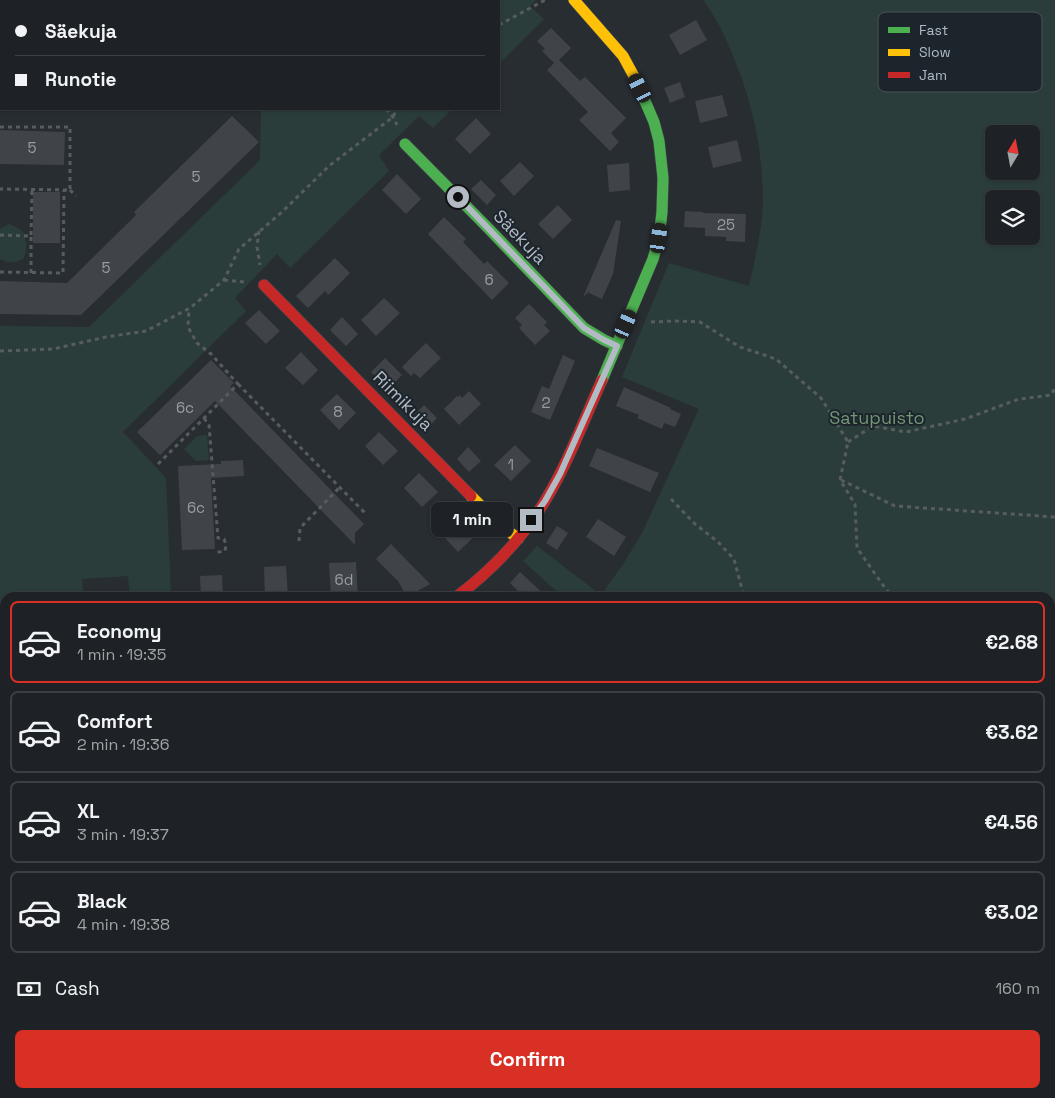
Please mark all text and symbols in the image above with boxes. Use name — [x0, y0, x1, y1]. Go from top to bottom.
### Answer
legend — [878, 12, 1042, 92]
text: Säekuja — [45, 19, 117, 44]
text: Fast — [919, 21, 948, 39]
text: Slow — [919, 43, 951, 61]
text: Jam — [919, 66, 947, 84]
text: Runotie — [45, 67, 116, 92]
car — [626, 71, 653, 105]
north arrow — [985, 125, 1040, 180]
map controls — [985, 125, 1040, 245]
house number: 5 — [28, 138, 37, 157]
house number: 5 — [192, 167, 201, 186]
route start — [447, 186, 469, 208]
button: layers — [985, 190, 1040, 245]
street label: Säekuja — [489, 204, 552, 269]
house number: 25 — [717, 215, 735, 234]
car — [649, 222, 668, 254]
house number: 5 — [102, 258, 111, 277]
house number: 6 — [484, 270, 494, 289]
car — [613, 307, 638, 341]
street label: Riimikuja — [369, 366, 438, 435]
house number: 2 — [541, 393, 551, 412]
house number: 6c — [176, 398, 194, 417]
house number: 8 — [333, 402, 343, 421]
park label: Satupuisto — [829, 406, 925, 429]
house number: 1 — [508, 455, 514, 474]
house number: 6c — [187, 498, 205, 517]
callout: 1 min — [431, 502, 514, 538]
text: 1 min — [452, 509, 492, 530]
route end — [520, 509, 542, 531]
house number: 6d — [335, 570, 353, 589]
text: Economy — [77, 619, 161, 644]
icon: car — [17, 620, 62, 665]
text: €2.68 — [985, 630, 1038, 655]
text: 1 min · 19:35 — [77, 644, 166, 665]
text: Comfort — [77, 709, 153, 734]
icon: car — [17, 710, 62, 755]
text: €3.62 — [985, 720, 1038, 745]
text: 2 min · 19:36 — [77, 734, 169, 755]
text: XL — [77, 799, 100, 824]
icon: car — [17, 800, 62, 845]
text: €4.56 — [984, 810, 1038, 835]
text: 3 min · 19:37 — [77, 824, 169, 845]
text: Black — [77, 889, 127, 914]
icon: car — [17, 890, 62, 935]
text: €3.02 — [985, 900, 1038, 925]
text: 4 min · 19:38 — [77, 914, 170, 935]
icon: cash — [15, 975, 43, 1003]
text: Cash — [55, 976, 100, 1001]
text: 160 m — [995, 978, 1040, 999]
button: Confirm — [15, 1030, 1040, 1088]

